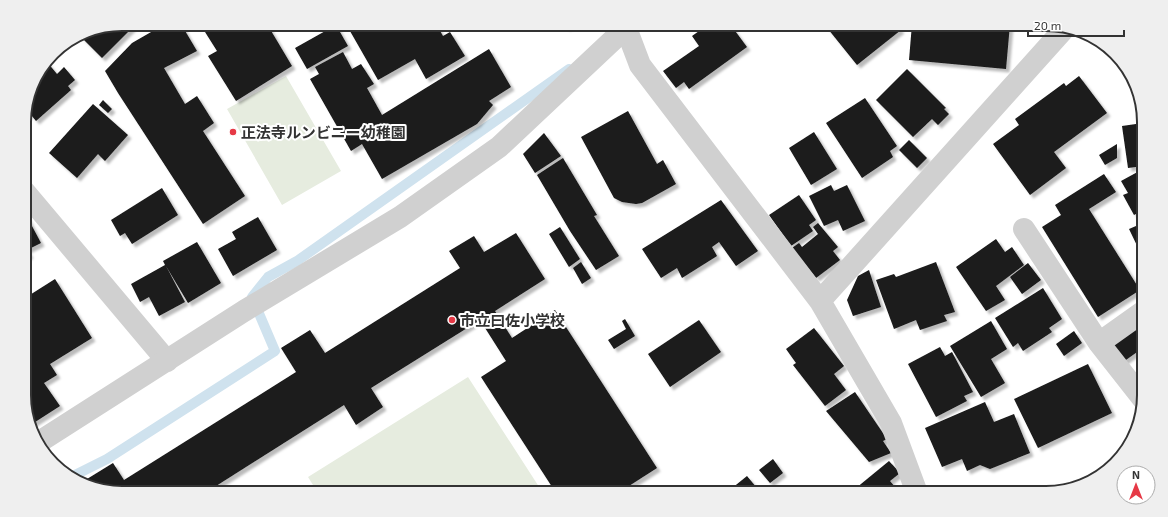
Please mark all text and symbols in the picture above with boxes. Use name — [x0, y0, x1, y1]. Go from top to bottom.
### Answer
scale bar — [1028, 12, 1124, 38]
text: 20 m — [1034, 18, 1061, 32]
place label: 正法寺ルンビニー幼稚園 — [241, 123, 406, 141]
marker: 正法寺ルンビニー幼稚園 — [228, 127, 238, 137]
place label: 市立曰佐小学校 — [460, 311, 565, 329]
marker: 市立曰佐小学校 — [447, 315, 457, 325]
north arrow — [1116, 465, 1156, 505]
text: N — [1132, 468, 1140, 481]

